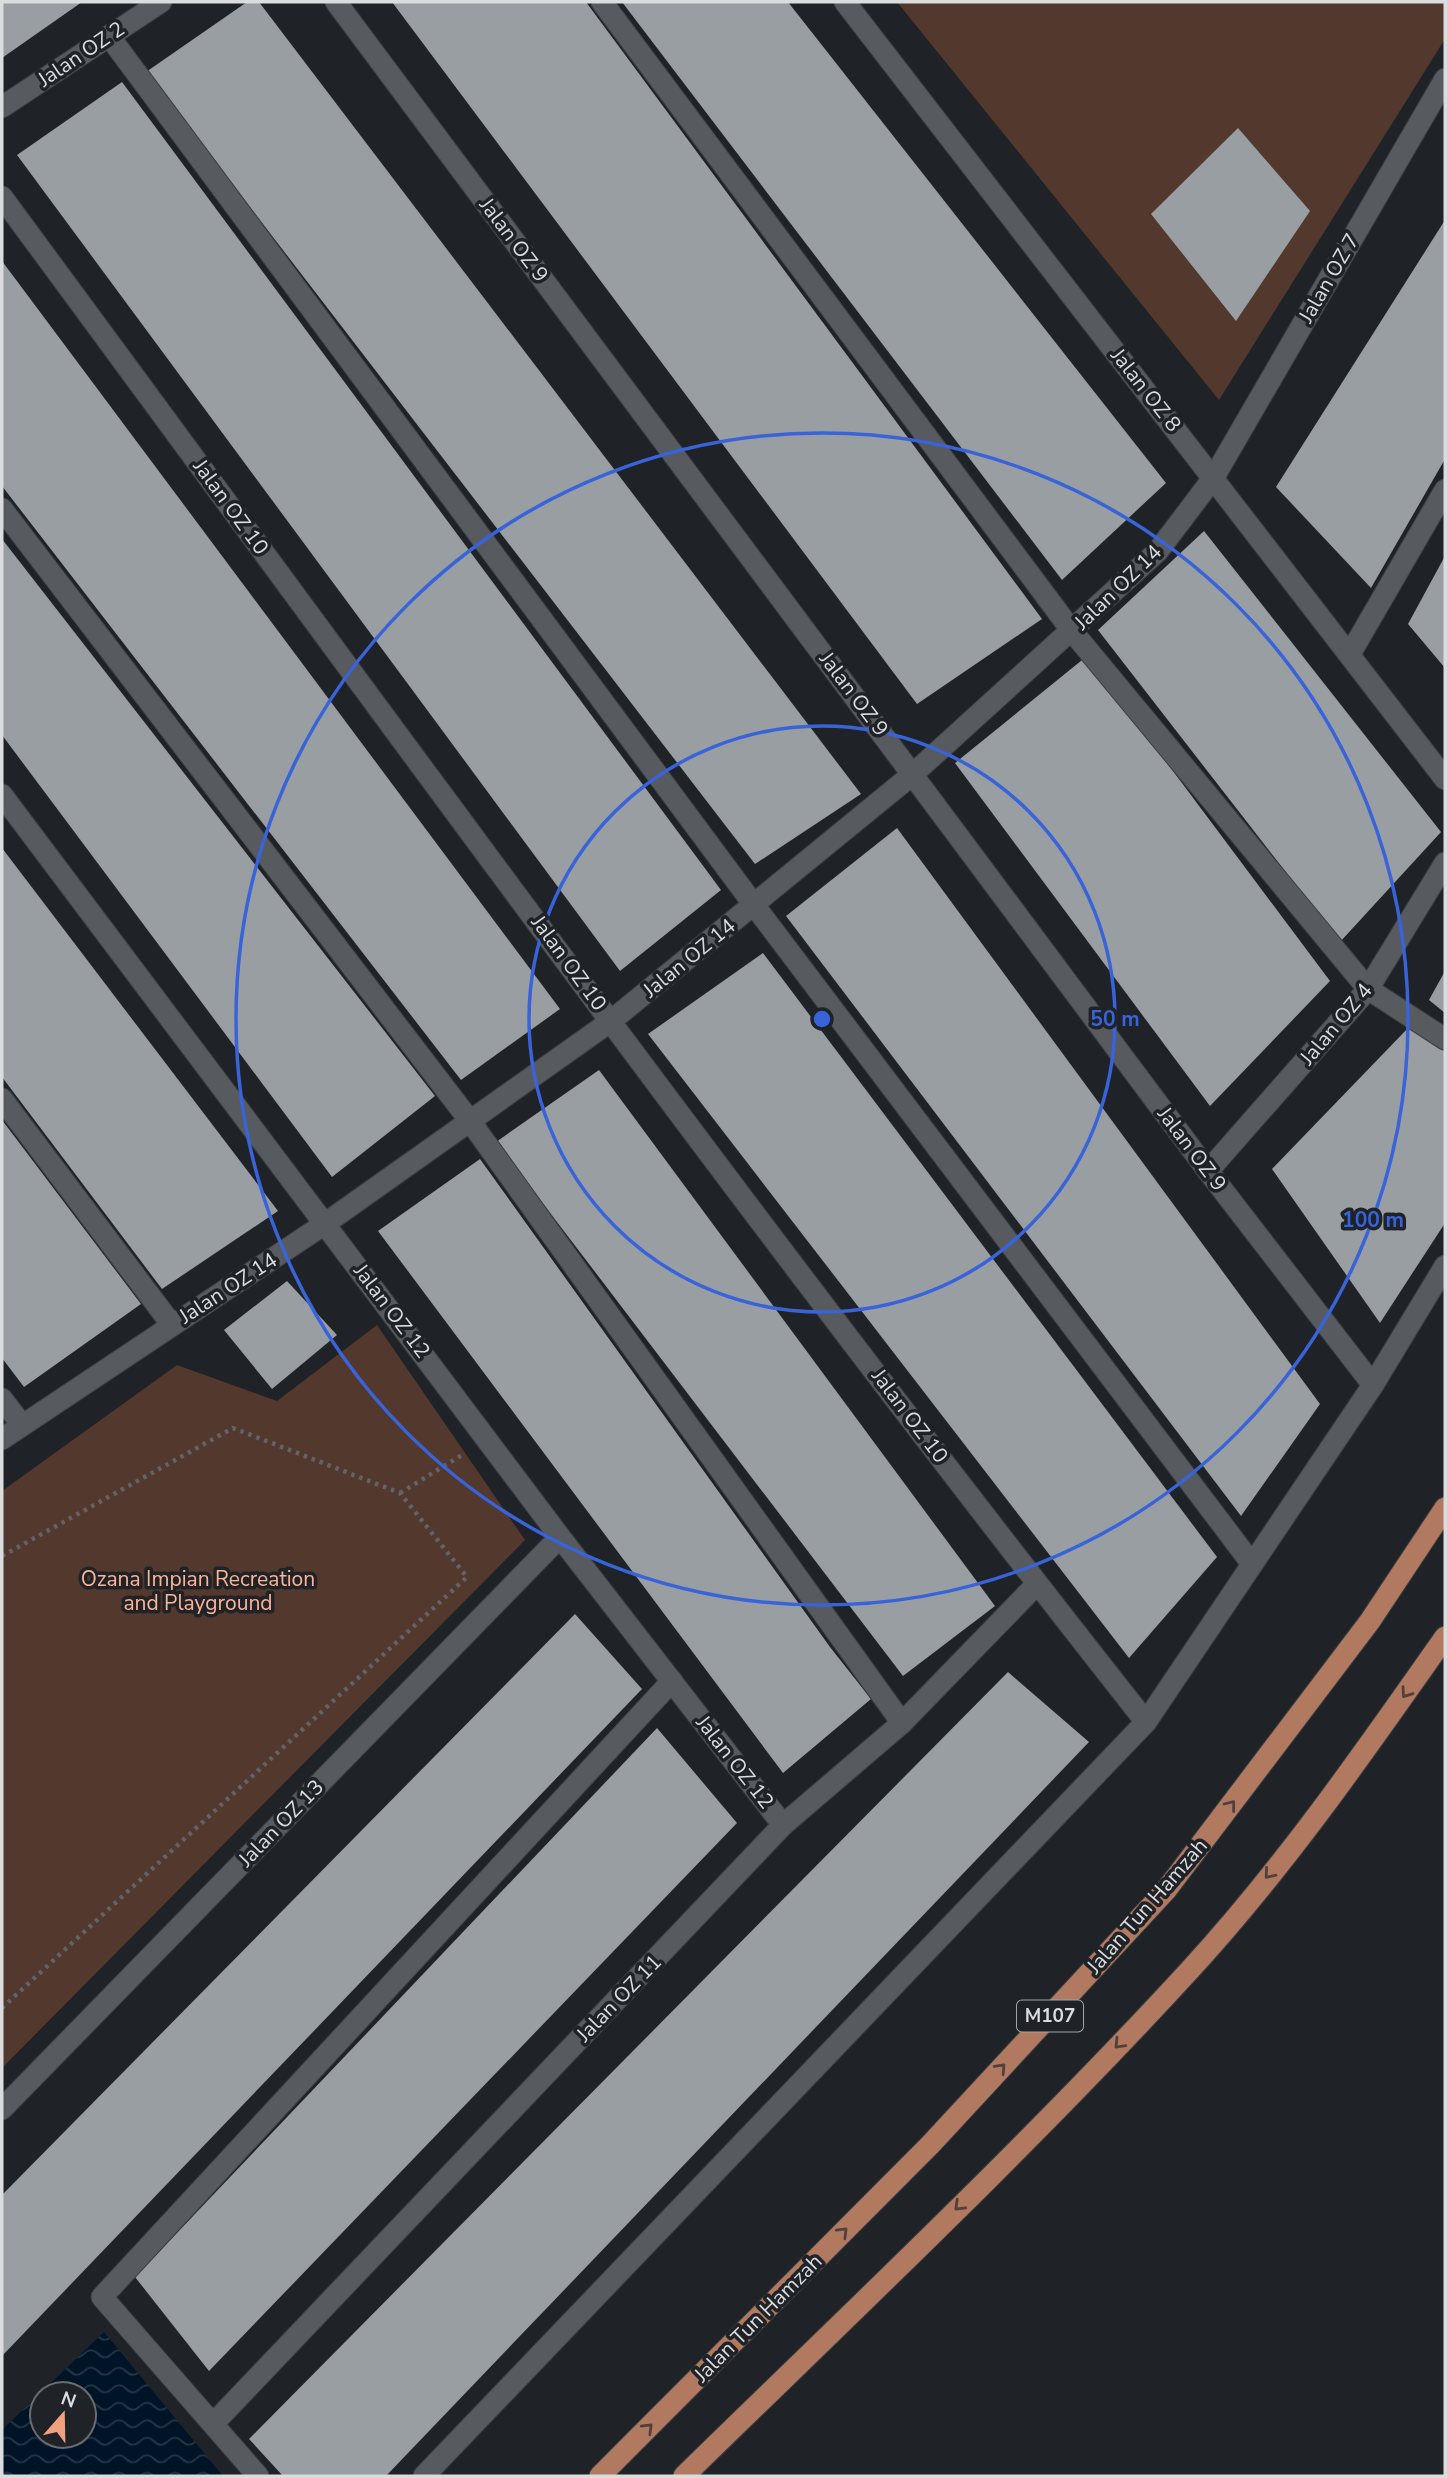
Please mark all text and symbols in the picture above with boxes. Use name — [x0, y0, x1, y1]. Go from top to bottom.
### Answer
street label: Jalan OZ 2 — [31, 15, 130, 94]
street label: Jalan OZ 9 — [472, 191, 555, 288]
street label: Jalan OZ 7 — [1292, 228, 1366, 329]
street label: Jalan OZ 8 — [1104, 342, 1187, 438]
street label: Jalan OZ 10 — [186, 453, 275, 560]
street label: Jalan OZ 14 — [1067, 538, 1168, 636]
street label: Jalan OZ 9 — [812, 645, 895, 742]
street label: Jalan OZ 10 — [524, 909, 613, 1016]
street label: Jalan OZ 14 — [636, 912, 741, 1005]
street label: Jalan OZ 4 — [1293, 977, 1378, 1072]
text: 50 m — [1090, 1005, 1140, 1033]
centre of rings — [810, 1007, 834, 1031]
street label: Jalan OZ 9 — [1150, 1100, 1233, 1197]
text: 100 m — [1342, 1206, 1404, 1234]
street label: Jalan OZ 14 — [173, 1246, 282, 1331]
street label: Jalan OZ 12 — [347, 1257, 437, 1364]
street label: Jalan OZ 10 — [865, 1362, 955, 1469]
park label: Ozana Impian Recreation and Playground — [81, 1565, 315, 1617]
one-way arrow — [1401, 1685, 1414, 1698]
street label: Jalan OZ 12 — [689, 1709, 780, 1815]
street label: Jalan OZ 13 — [232, 1773, 330, 1874]
one-way arrow — [1223, 1801, 1236, 1813]
street label: Jalan Tun Hamzah — [1080, 1832, 1214, 1980]
one-way arrow — [1265, 1867, 1278, 1879]
street label: Jalan OZ 11 — [570, 1948, 668, 2049]
road number: M107 — [1017, 2000, 1083, 2032]
one-way arrow — [1114, 2036, 1127, 2049]
one-way arrow — [993, 2063, 1005, 2076]
one-way arrow — [954, 2198, 967, 2211]
one-way arrow — [835, 2228, 848, 2241]
street label: Jalan Tun Hamzah — [687, 2248, 828, 2389]
north arrow — [28, 2380, 98, 2450]
text: N — [57, 2385, 80, 2415]
one-way arrow — [640, 2424, 652, 2436]

